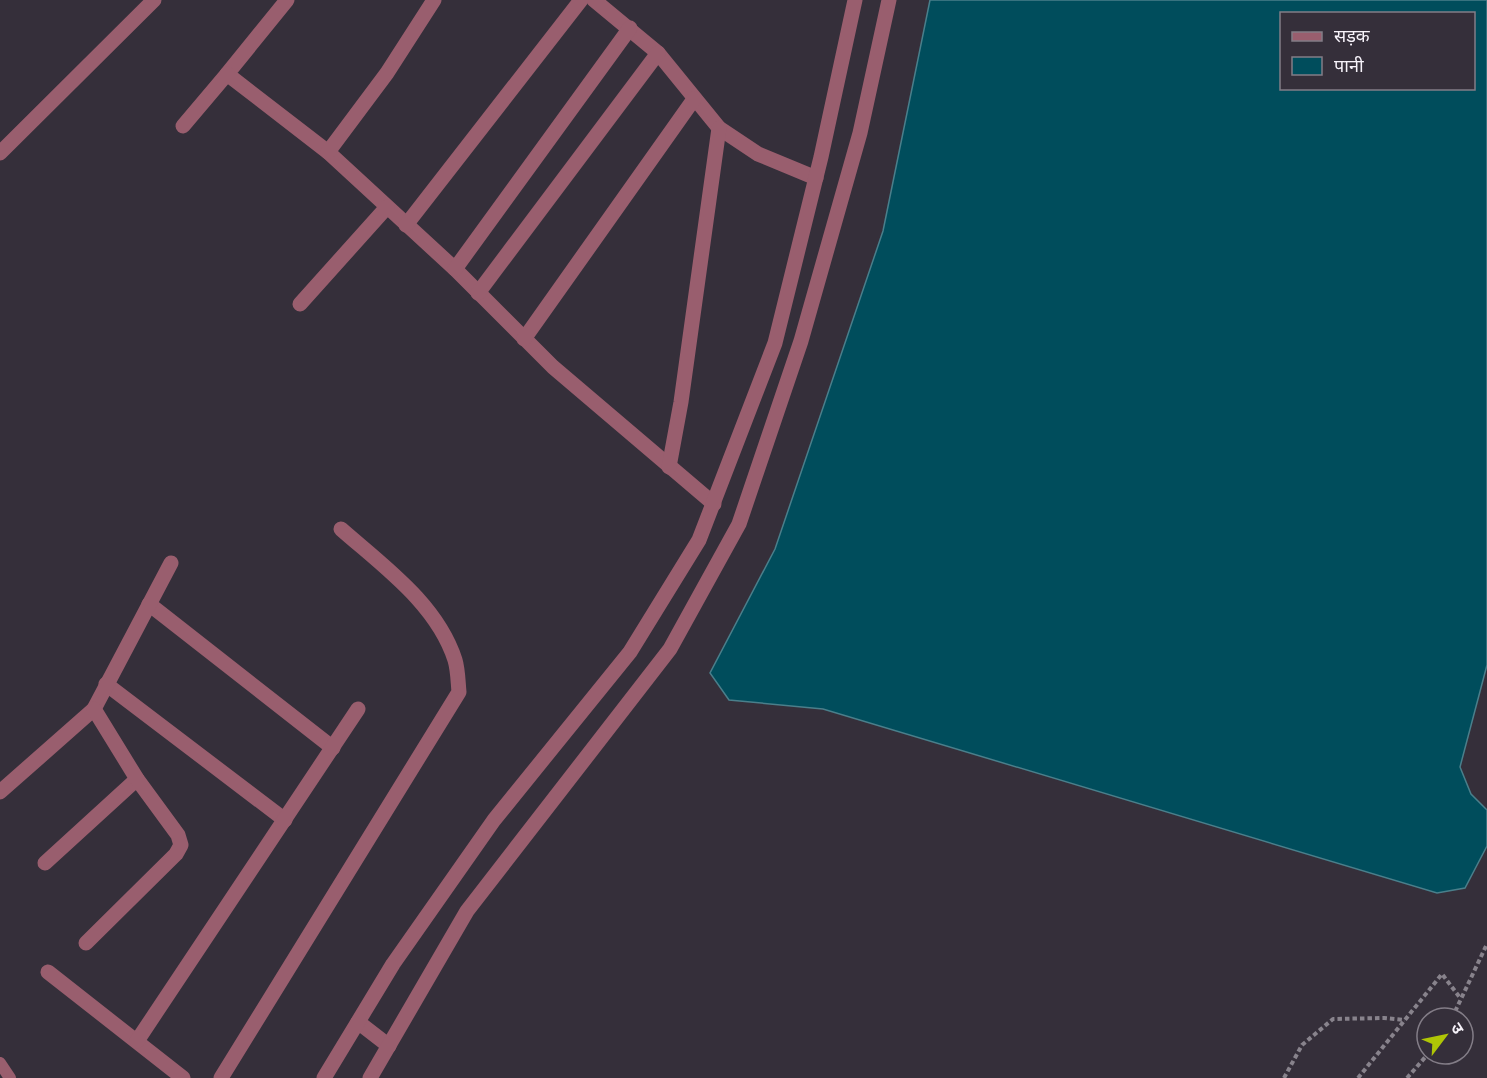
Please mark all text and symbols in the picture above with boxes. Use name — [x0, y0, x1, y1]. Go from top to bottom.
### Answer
legend — [1280, 12, 1475, 90]
text: सड़क — [1334, 25, 1371, 47]
text: पानी — [1334, 55, 1364, 77]
north arrow — [1415, 1006, 1475, 1066]
text: उ — [1447, 1019, 1468, 1038]

